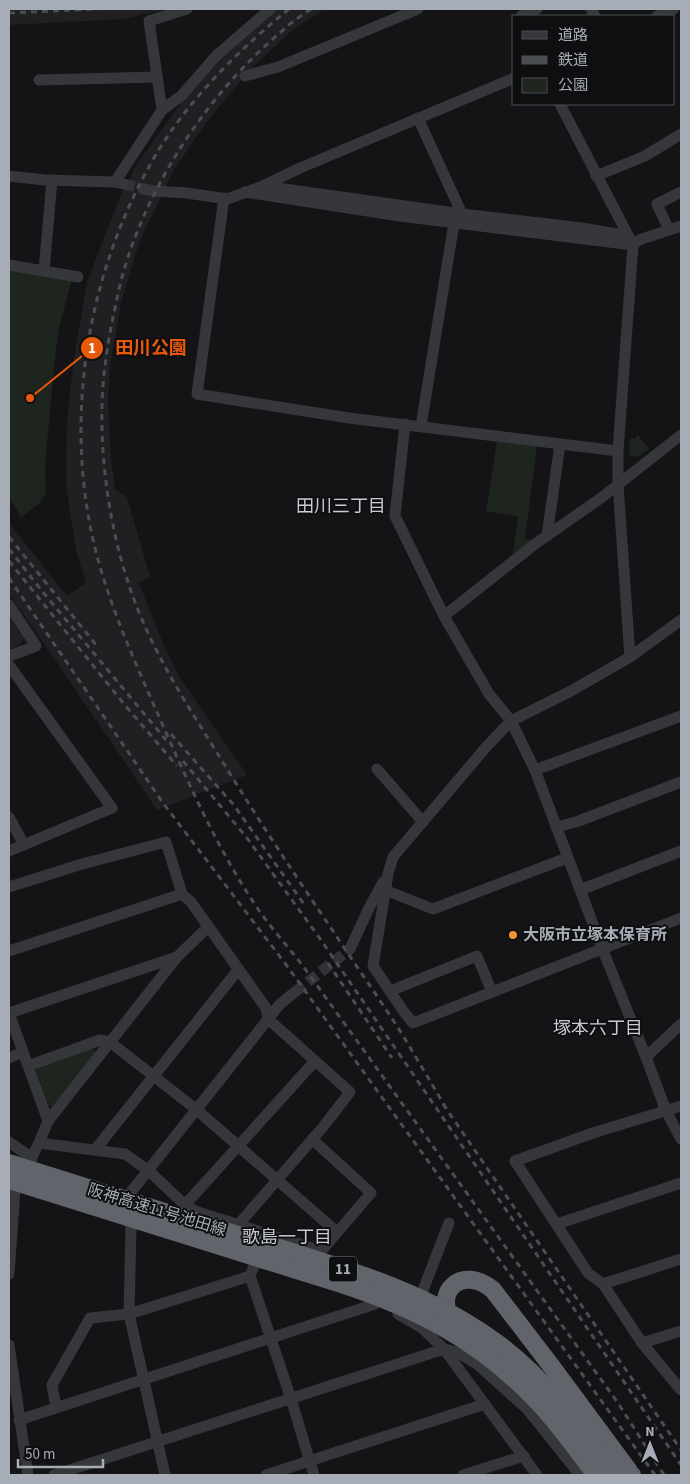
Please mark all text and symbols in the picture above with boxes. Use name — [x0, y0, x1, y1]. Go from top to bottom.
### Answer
legend — [512, 15, 675, 105]
text: 道路 — [558, 25, 588, 46]
text: 鉄道 — [558, 50, 588, 71]
text: 公園 — [558, 75, 588, 96]
callout: 田川公園 — [80, 331, 197, 364]
text: 田川公園 — [115, 336, 187, 361]
text: 1 — [88, 338, 96, 359]
district label: 田川三丁目 — [296, 494, 386, 519]
place label: 大阪市立塚本保育所 — [523, 924, 667, 946]
marker: 大阪市立塚本保育所 — [507, 929, 519, 941]
district label: 塚本六丁目 — [553, 1016, 643, 1041]
street label: 阪神高速11号池田線 — [85, 1178, 229, 1242]
district label: 歌島一丁目 — [242, 1225, 332, 1250]
road number: 11 — [329, 1256, 357, 1282]
north arrow — [625, 1419, 675, 1469]
text: N — [645, 1422, 655, 1442]
scale bar — [18, 1436, 102, 1468]
text: 50 m — [25, 1444, 55, 1465]

